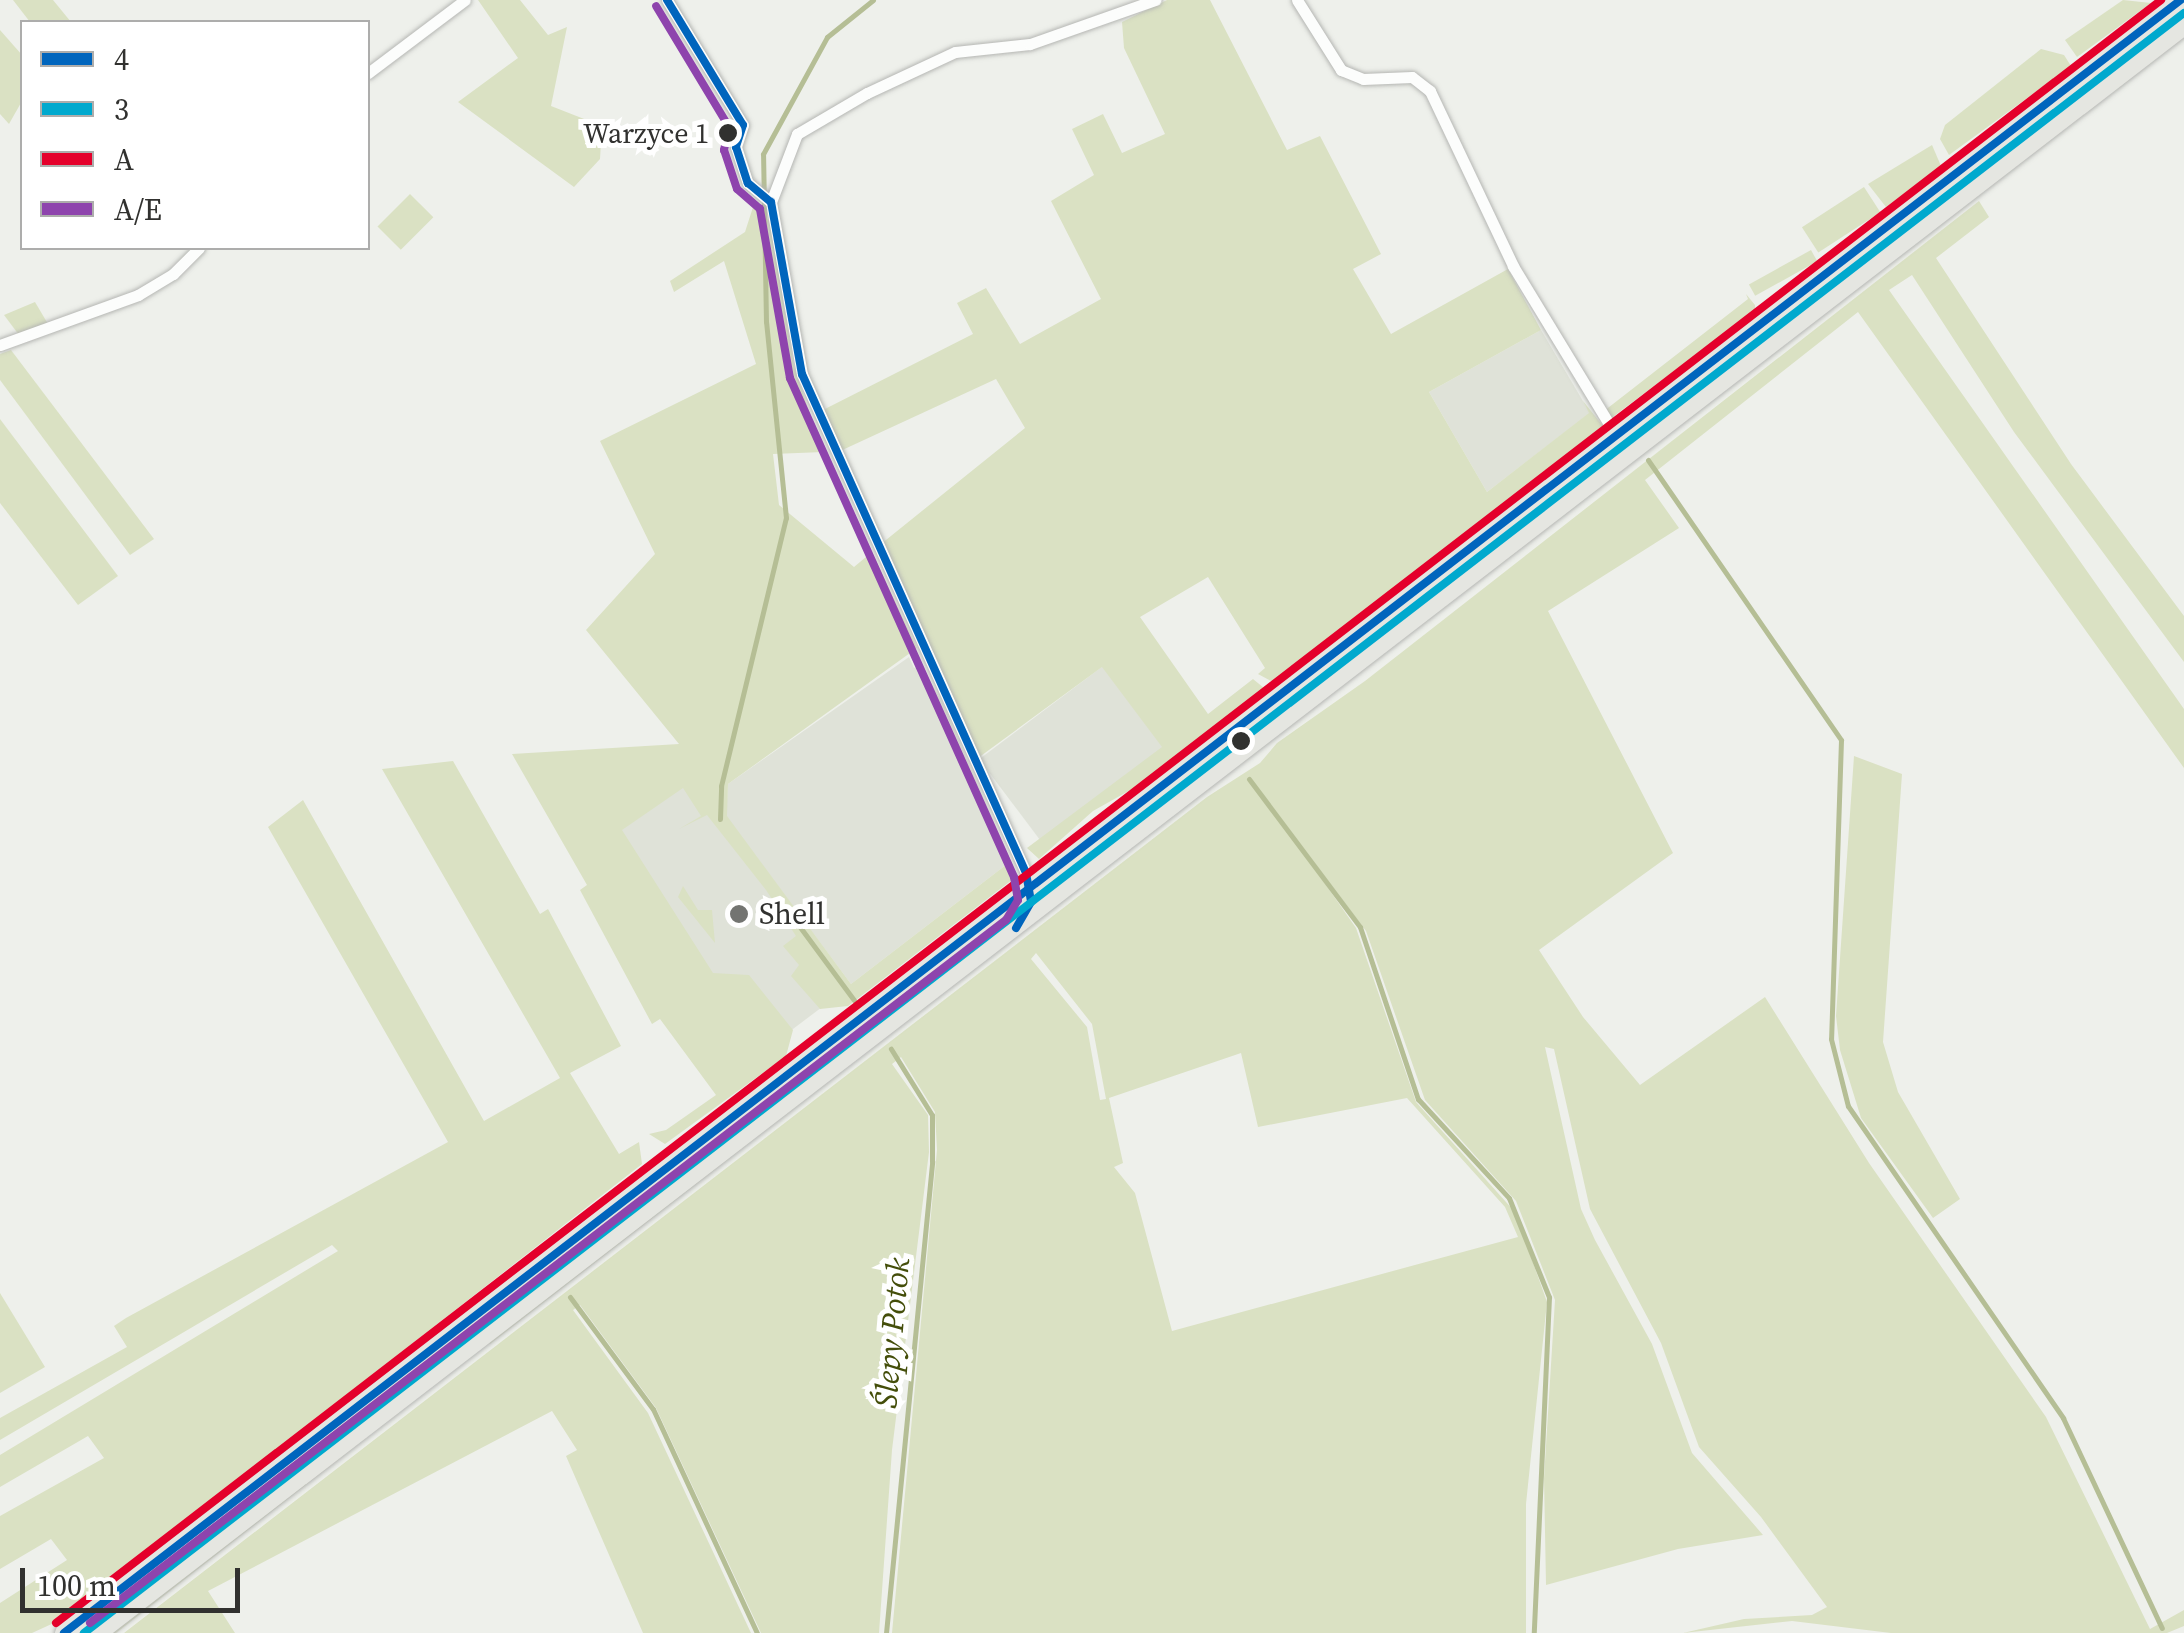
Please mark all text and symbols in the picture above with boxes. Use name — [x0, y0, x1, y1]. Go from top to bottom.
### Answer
legend — [20, 20, 370, 250]
text: 4 — [114, 39, 129, 80]
text: 3 — [114, 89, 129, 130]
place label: Warzyce 1 — [583, 116, 709, 150]
marker: Warzyce 1 — [718, 123, 738, 143]
text: A — [114, 139, 134, 180]
text: A/E — [114, 189, 162, 230]
unlabelled marker — [1231, 731, 1251, 751]
place label: Shell — [759, 896, 825, 932]
marker: Shell — [728, 903, 750, 925]
water label: Ślepy Potok — [866, 1256, 918, 1410]
scale bar — [25, 1548, 245, 1610]
text: 100 m — [37, 1565, 116, 1606]

